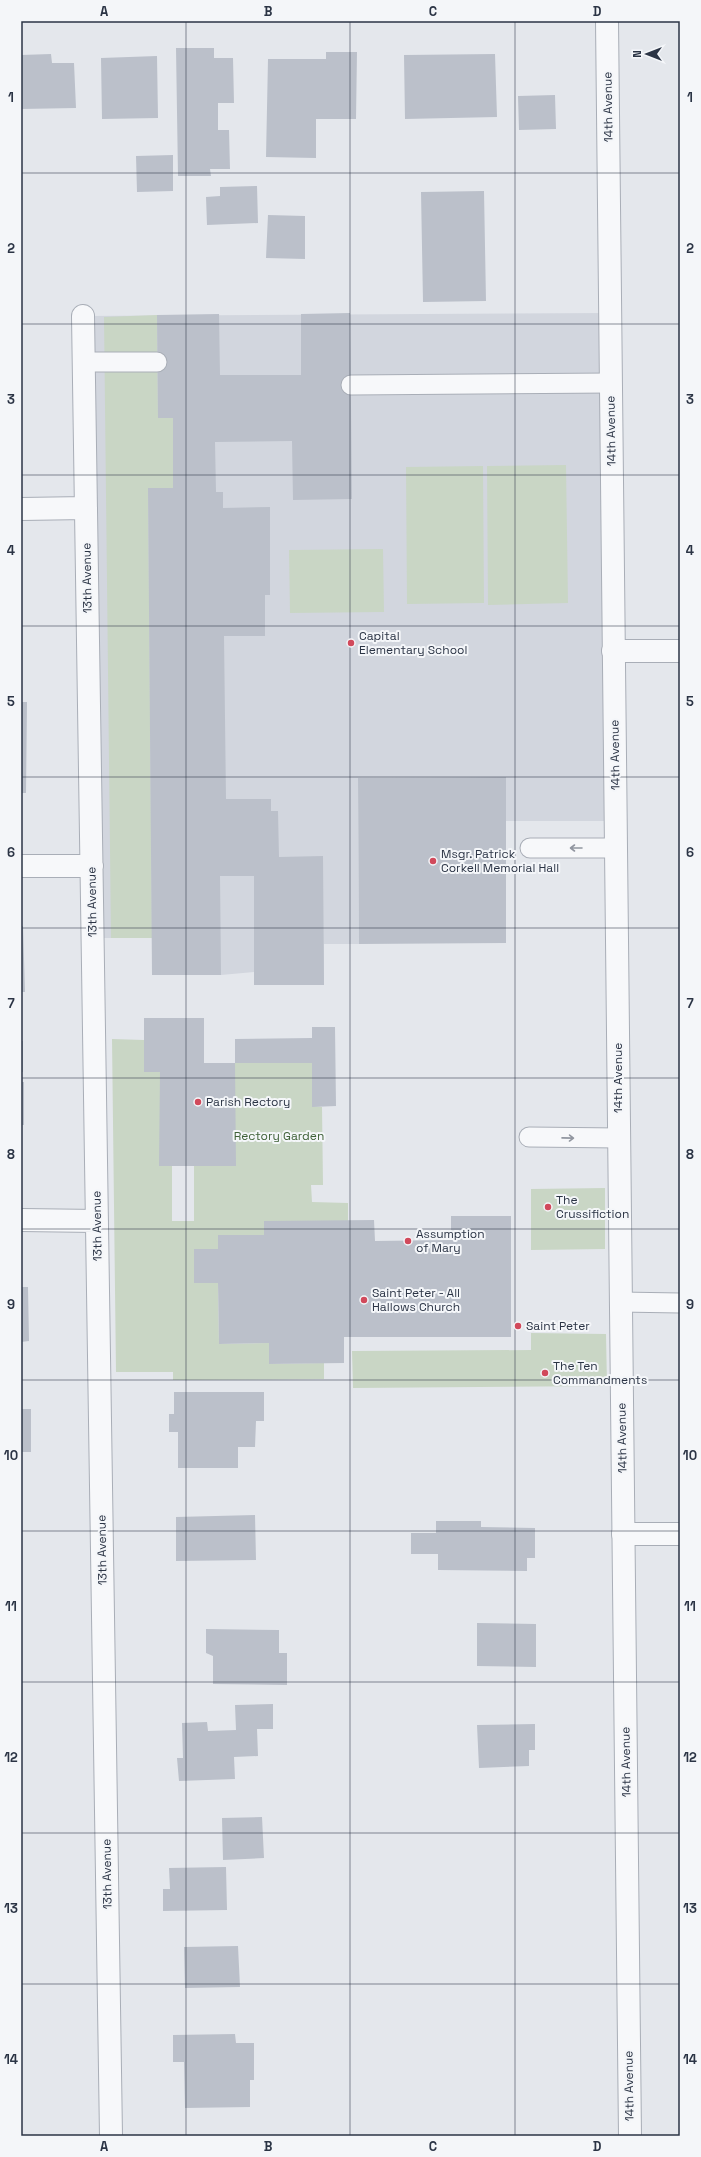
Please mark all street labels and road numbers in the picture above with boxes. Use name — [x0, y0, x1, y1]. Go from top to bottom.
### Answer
street label: 14th Avenue — [599, 72, 617, 142]
street label: 14th Avenue — [602, 396, 620, 466]
street label: 13th Avenue — [78, 543, 96, 613]
street label: 14th Avenue — [606, 720, 624, 790]
street label: 13th Avenue — [83, 867, 101, 937]
street label: 14th Avenue — [610, 1043, 626, 1113]
street label: 13th Avenue — [88, 1191, 106, 1261]
street label: 14th Avenue — [613, 1403, 631, 1473]
street label: 13th Avenue — [93, 1515, 111, 1585]
street label: 14th Avenue — [617, 1727, 635, 1797]
street label: 13th Avenue — [98, 1839, 116, 1909]
street label: 14th Avenue — [620, 2051, 638, 2121]

